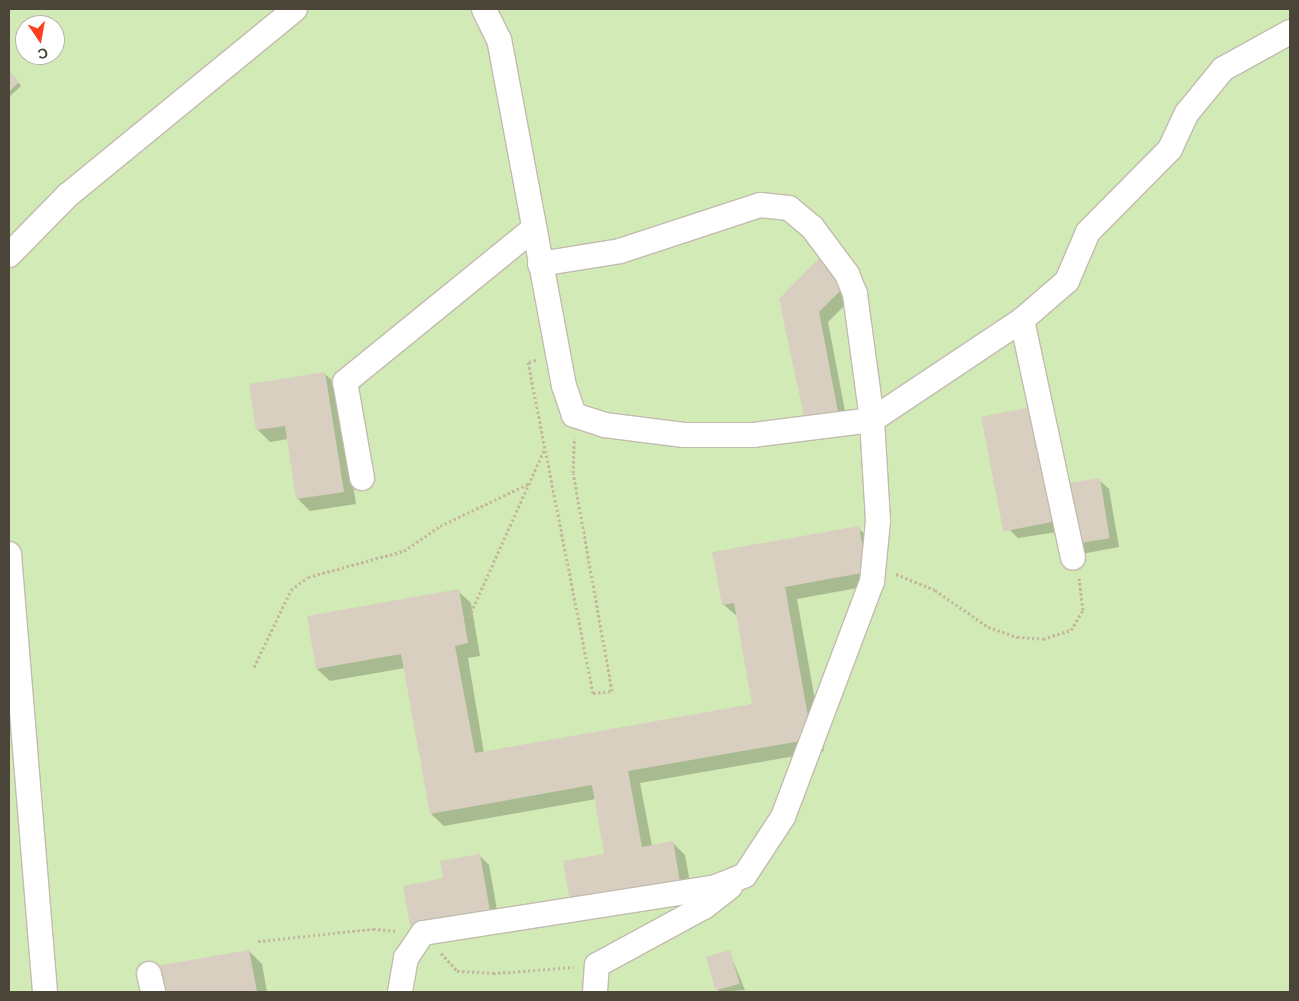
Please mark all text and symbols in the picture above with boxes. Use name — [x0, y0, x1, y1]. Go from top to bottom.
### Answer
north arrow — [15, 15, 65, 65]
text: С — [36, 45, 50, 64]

